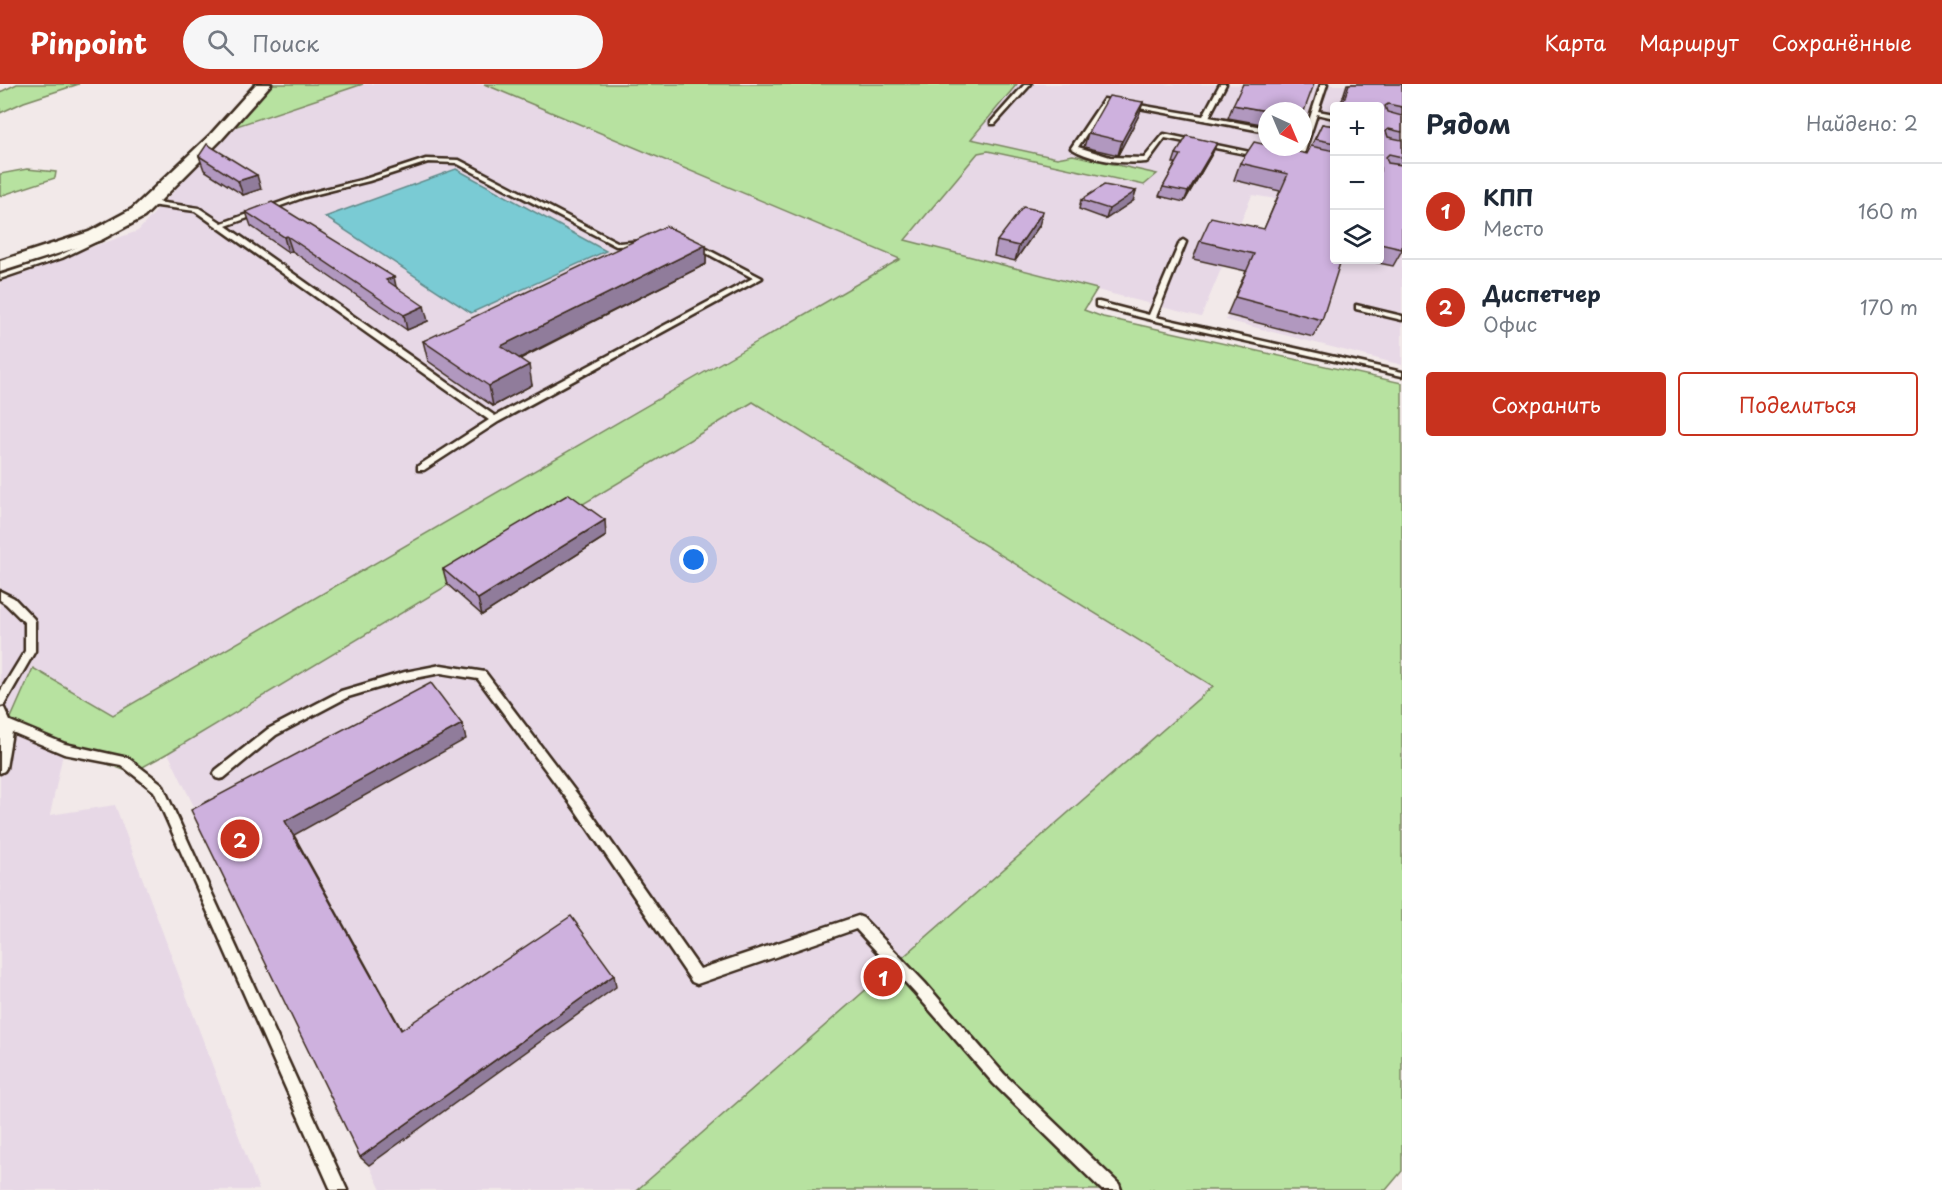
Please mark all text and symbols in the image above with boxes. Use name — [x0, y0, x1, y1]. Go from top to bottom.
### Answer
search box — [183, 15, 603, 69]
text: Pinpoint — [30, 21, 147, 64]
icon: search — [204, 26, 237, 59]
text: Поиск — [252, 26, 319, 59]
text: Карта — [1545, 26, 1606, 58]
text: Маршрут — [1639, 26, 1739, 58]
text: Сохранённые — [1772, 26, 1912, 58]
north arrow — [1258, 102, 1312, 156]
map controls — [1330, 102, 1384, 264]
button: + — [1330, 102, 1384, 156]
text: Рядом — [1426, 104, 1511, 143]
text: Найдено: 2 — [1806, 108, 1918, 138]
button: − — [1330, 156, 1384, 210]
text: КПП — [1483, 180, 1534, 213]
text: 1 — [1441, 196, 1450, 226]
text: 160 m — [1858, 196, 1918, 226]
button: layers — [1330, 210, 1384, 264]
text: Место — [1483, 213, 1544, 243]
text: Диспетчер — [1483, 276, 1601, 309]
text: 2 — [1438, 292, 1453, 322]
text: 170 m — [1860, 292, 1918, 322]
text: Офис — [1483, 309, 1537, 339]
button: Сохранить — [1426, 372, 1666, 436]
button: Поделиться — [1678, 372, 1918, 436]
your location — [679, 545, 708, 574]
pin: 2 — [220, 816, 260, 861]
pin: 1 — [864, 954, 902, 1000]

